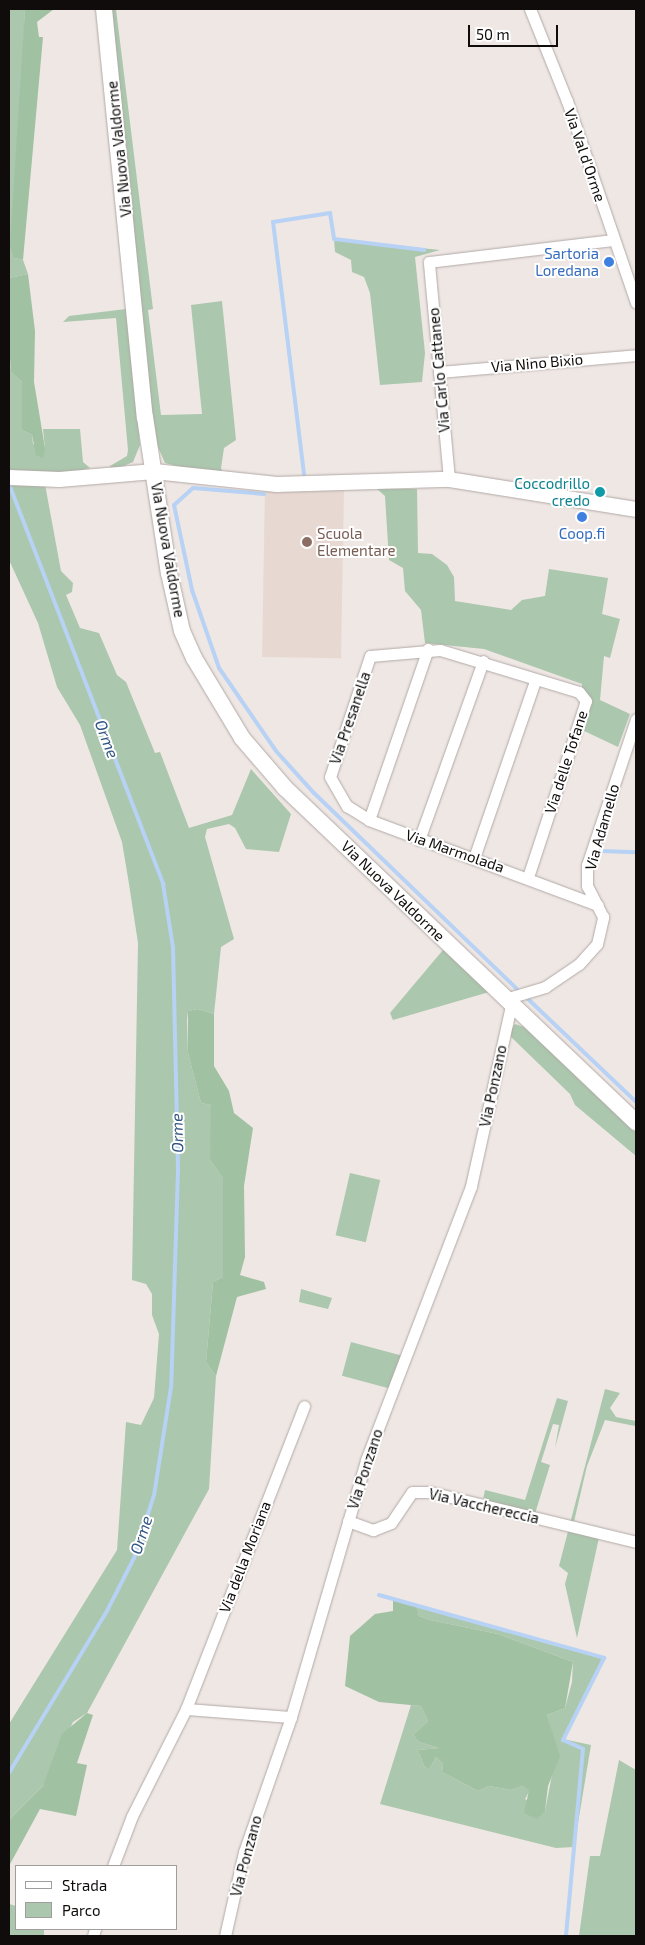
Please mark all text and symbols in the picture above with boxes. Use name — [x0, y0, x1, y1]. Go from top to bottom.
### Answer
scale bar — [470, 15, 560, 47]
text: 50 m — [476, 25, 510, 43]
street label: Via Nuova Valdorme — [103, 80, 135, 218]
street label: Via Val d'Orme — [561, 106, 609, 204]
place label: Sartoria Loredana — [535, 244, 599, 279]
marker: Sartoria Loredana — [603, 256, 615, 268]
street label: Via Carlo Cattaneo — [425, 307, 453, 433]
street label: Via Nino Bixio — [490, 350, 584, 376]
place label: Coccodrillo credo — [514, 474, 590, 509]
street label: Via Nuova Valdorme — [147, 481, 189, 619]
marker: Coccodrillo credo — [594, 486, 606, 498]
marker: Coop.fi — [576, 511, 588, 523]
place label: Scuola Elementare — [317, 524, 396, 559]
place label: Coop.fi — [559, 525, 605, 543]
marker: Scuola Elementare — [301, 536, 313, 548]
street label: Via Presanella — [326, 669, 374, 767]
street label: Via delle Tofane — [541, 708, 591, 816]
water label: Orme — [91, 717, 123, 761]
street label: Via Adamello — [581, 782, 623, 872]
street label: Via Marmolada — [403, 826, 507, 876]
street label: Via Nuova Valdorme — [337, 837, 449, 945]
street label: Via Ponzano — [476, 1043, 510, 1129]
water label: Orme — [167, 1113, 187, 1153]
street label: Via Ponzano — [344, 1426, 386, 1512]
street label: Via Vacchereccia — [427, 1485, 541, 1527]
street label: Via della Moriana — [215, 1499, 275, 1615]
water label: Orme — [126, 1513, 156, 1557]
street label: Via Ponzano — [226, 1813, 266, 1899]
legend — [15, 1865, 178, 1930]
text: Strada — [62, 1876, 107, 1894]
text: Parco — [62, 1901, 101, 1919]

